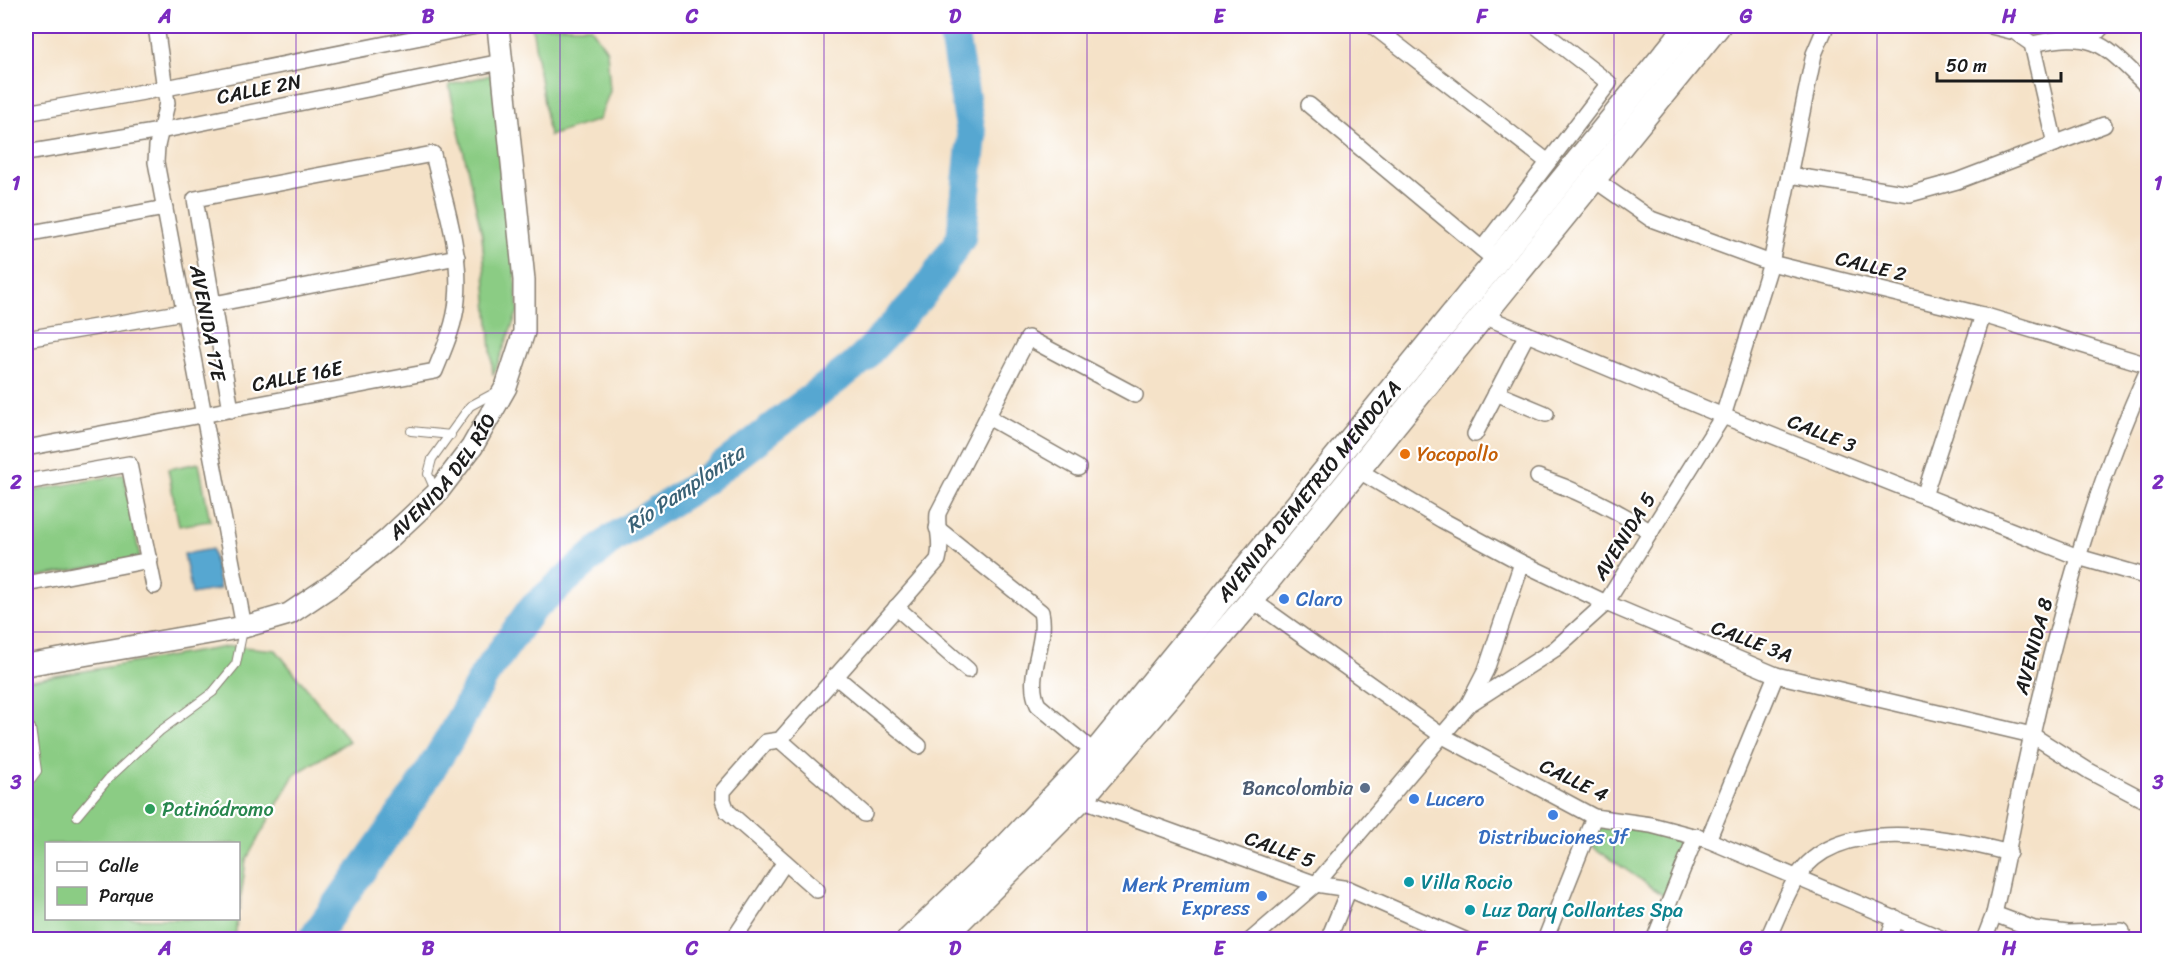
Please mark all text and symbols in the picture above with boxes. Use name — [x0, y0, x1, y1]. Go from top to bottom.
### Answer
text: A — [157, 0, 172, 34]
text: B — [422, 0, 435, 34]
text: C — [685, 0, 699, 34]
text: D — [949, 0, 962, 34]
text: E — [1213, 0, 1226, 34]
text: F — [1476, 0, 1489, 34]
text: G — [1739, 0, 1753, 34]
text: H — [2001, 0, 2017, 34]
scale bar — [1937, 45, 2062, 83]
text: 50 m — [1946, 50, 1987, 82]
street label: CALLE 2N — [214, 64, 305, 115]
text: 1 — [12, 166, 21, 201]
text: 1 — [2154, 166, 2163, 201]
street label: CALLE 2 — [1832, 241, 1910, 292]
street label: AVENIDA 17E — [179, 261, 236, 386]
street label: CALLE 16E — [249, 350, 347, 402]
street label: AVENIDA DEMETRIO MENDOZA — [1207, 373, 1411, 611]
street label: CALLE 3 — [1782, 404, 1861, 463]
street label: AVENIDA DEL RÍO — [379, 406, 506, 549]
water label: Río Pamplonita — [617, 433, 755, 543]
place label: Yocopollo — [1417, 437, 1498, 472]
marker: Yocopollo — [1398, 447, 1412, 461]
text: 2 — [9, 465, 22, 500]
text: 2 — [2151, 465, 2164, 500]
street label: AVENIDA 5 — [1583, 485, 1665, 588]
place label: Claro — [1296, 582, 1343, 617]
marker: Claro — [1277, 592, 1291, 606]
street label: AVENIDA 8 — [2004, 594, 2063, 699]
street label: CALLE 3A — [1706, 610, 1797, 673]
street label: CALLE 4 — [1533, 749, 1614, 812]
text: 3 — [10, 765, 22, 800]
text: 3 — [2152, 765, 2164, 800]
place label: Bancolombia — [1242, 771, 1354, 806]
marker: Bancolombia — [1358, 781, 1372, 795]
place label: Lucero — [1426, 782, 1484, 817]
place label: Patinódromo — [162, 792, 274, 827]
marker: Lucero — [1407, 792, 1421, 806]
marker: Patinódromo — [143, 802, 157, 816]
marker: Distribuciones Jf — [1546, 808, 1560, 822]
place label: Distribuciones Jf — [1478, 820, 1630, 855]
street label: CALLE 5 — [1240, 821, 1320, 878]
legend — [45, 842, 240, 920]
text: Calle — [99, 850, 139, 882]
place label: Villa Rocio — [1421, 865, 1513, 900]
place label: Merk Premium Express — [1122, 868, 1251, 926]
marker: Villa Rocio — [1402, 875, 1416, 889]
text: Parque — [99, 880, 154, 912]
marker: Merk Premium Express — [1255, 889, 1269, 903]
place label: Luz Dary Collantes Spa — [1482, 893, 1683, 928]
marker: Luz Dary Collantes Spa — [1463, 903, 1477, 917]
text: A — [157, 931, 172, 965]
text: B — [422, 931, 435, 965]
text: C — [685, 931, 699, 965]
text: D — [949, 931, 962, 965]
text: E — [1213, 931, 1226, 965]
text: F — [1476, 931, 1489, 965]
text: G — [1739, 931, 1753, 965]
text: H — [2001, 931, 2017, 965]

